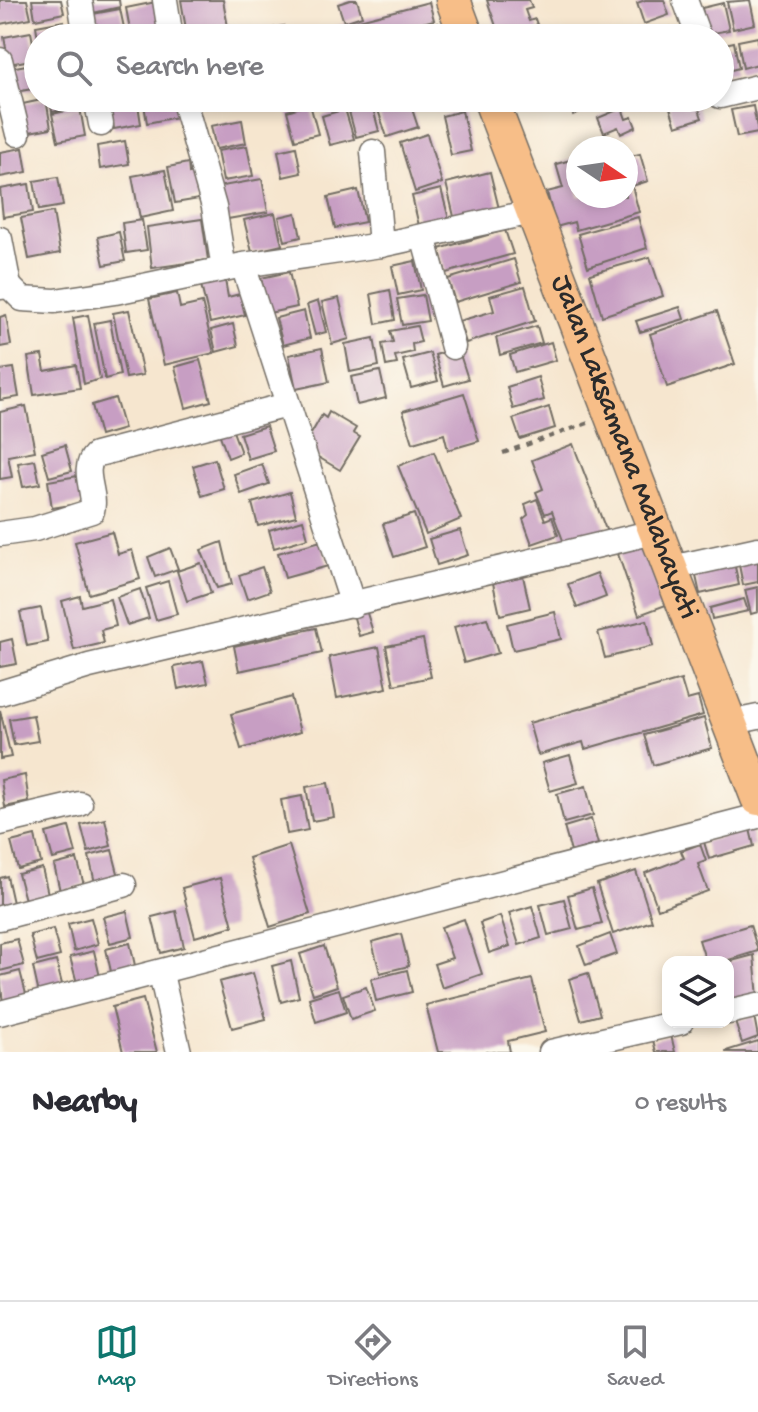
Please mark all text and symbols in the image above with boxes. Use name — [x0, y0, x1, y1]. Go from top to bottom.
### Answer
search box — [24, 24, 734, 112]
icon: search — [52, 46, 96, 90]
text: Search here — [116, 51, 264, 86]
north arrow — [566, 136, 638, 208]
street label: Jalan Laksamana Malahayati — [542, 270, 705, 624]
map controls — [662, 956, 734, 1028]
button: layers — [662, 956, 734, 1028]
text: Nearby — [32, 1084, 137, 1124]
text: 0 results — [635, 1089, 726, 1120]
tab: Map — [95, 1320, 139, 1394]
tab: Directions — [328, 1320, 418, 1394]
tab: Saved — [607, 1320, 663, 1394]

